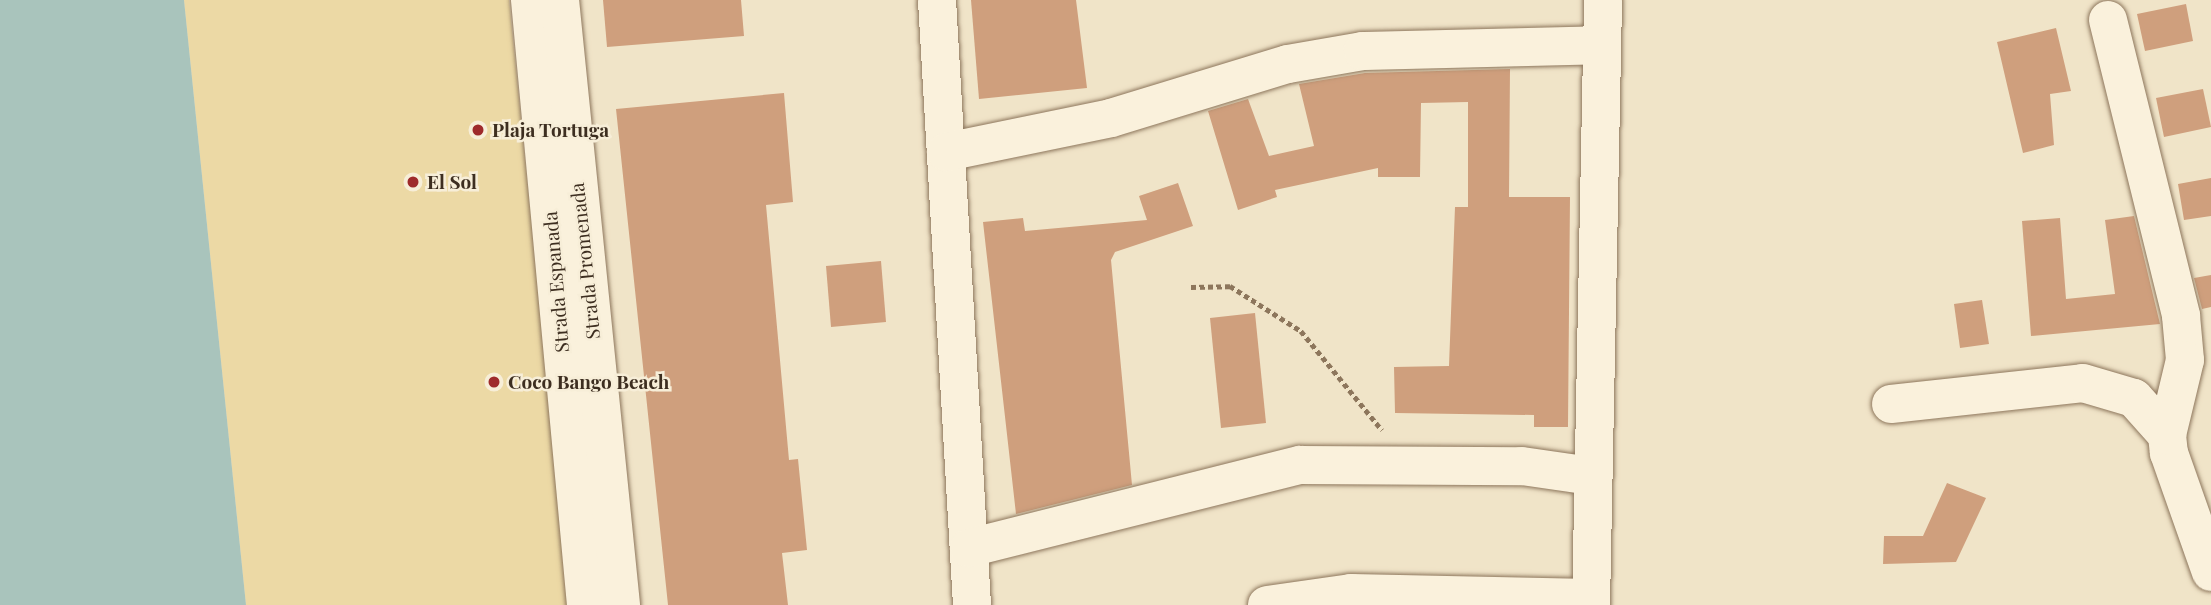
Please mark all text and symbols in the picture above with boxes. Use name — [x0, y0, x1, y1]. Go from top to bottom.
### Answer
place label: Plaja Tortuga — [492, 119, 610, 141]
marker: Plaja Tortuga — [470, 122, 486, 138]
place label: El Sol — [427, 171, 477, 193]
marker: El Sol — [405, 174, 421, 190]
street label: Strada Promenada — [565, 181, 605, 341]
street label: Strada Espanada — [538, 210, 574, 354]
place label: Coco Bango Beach — [508, 371, 669, 393]
marker: Coco Bango Beach — [486, 374, 502, 390]

